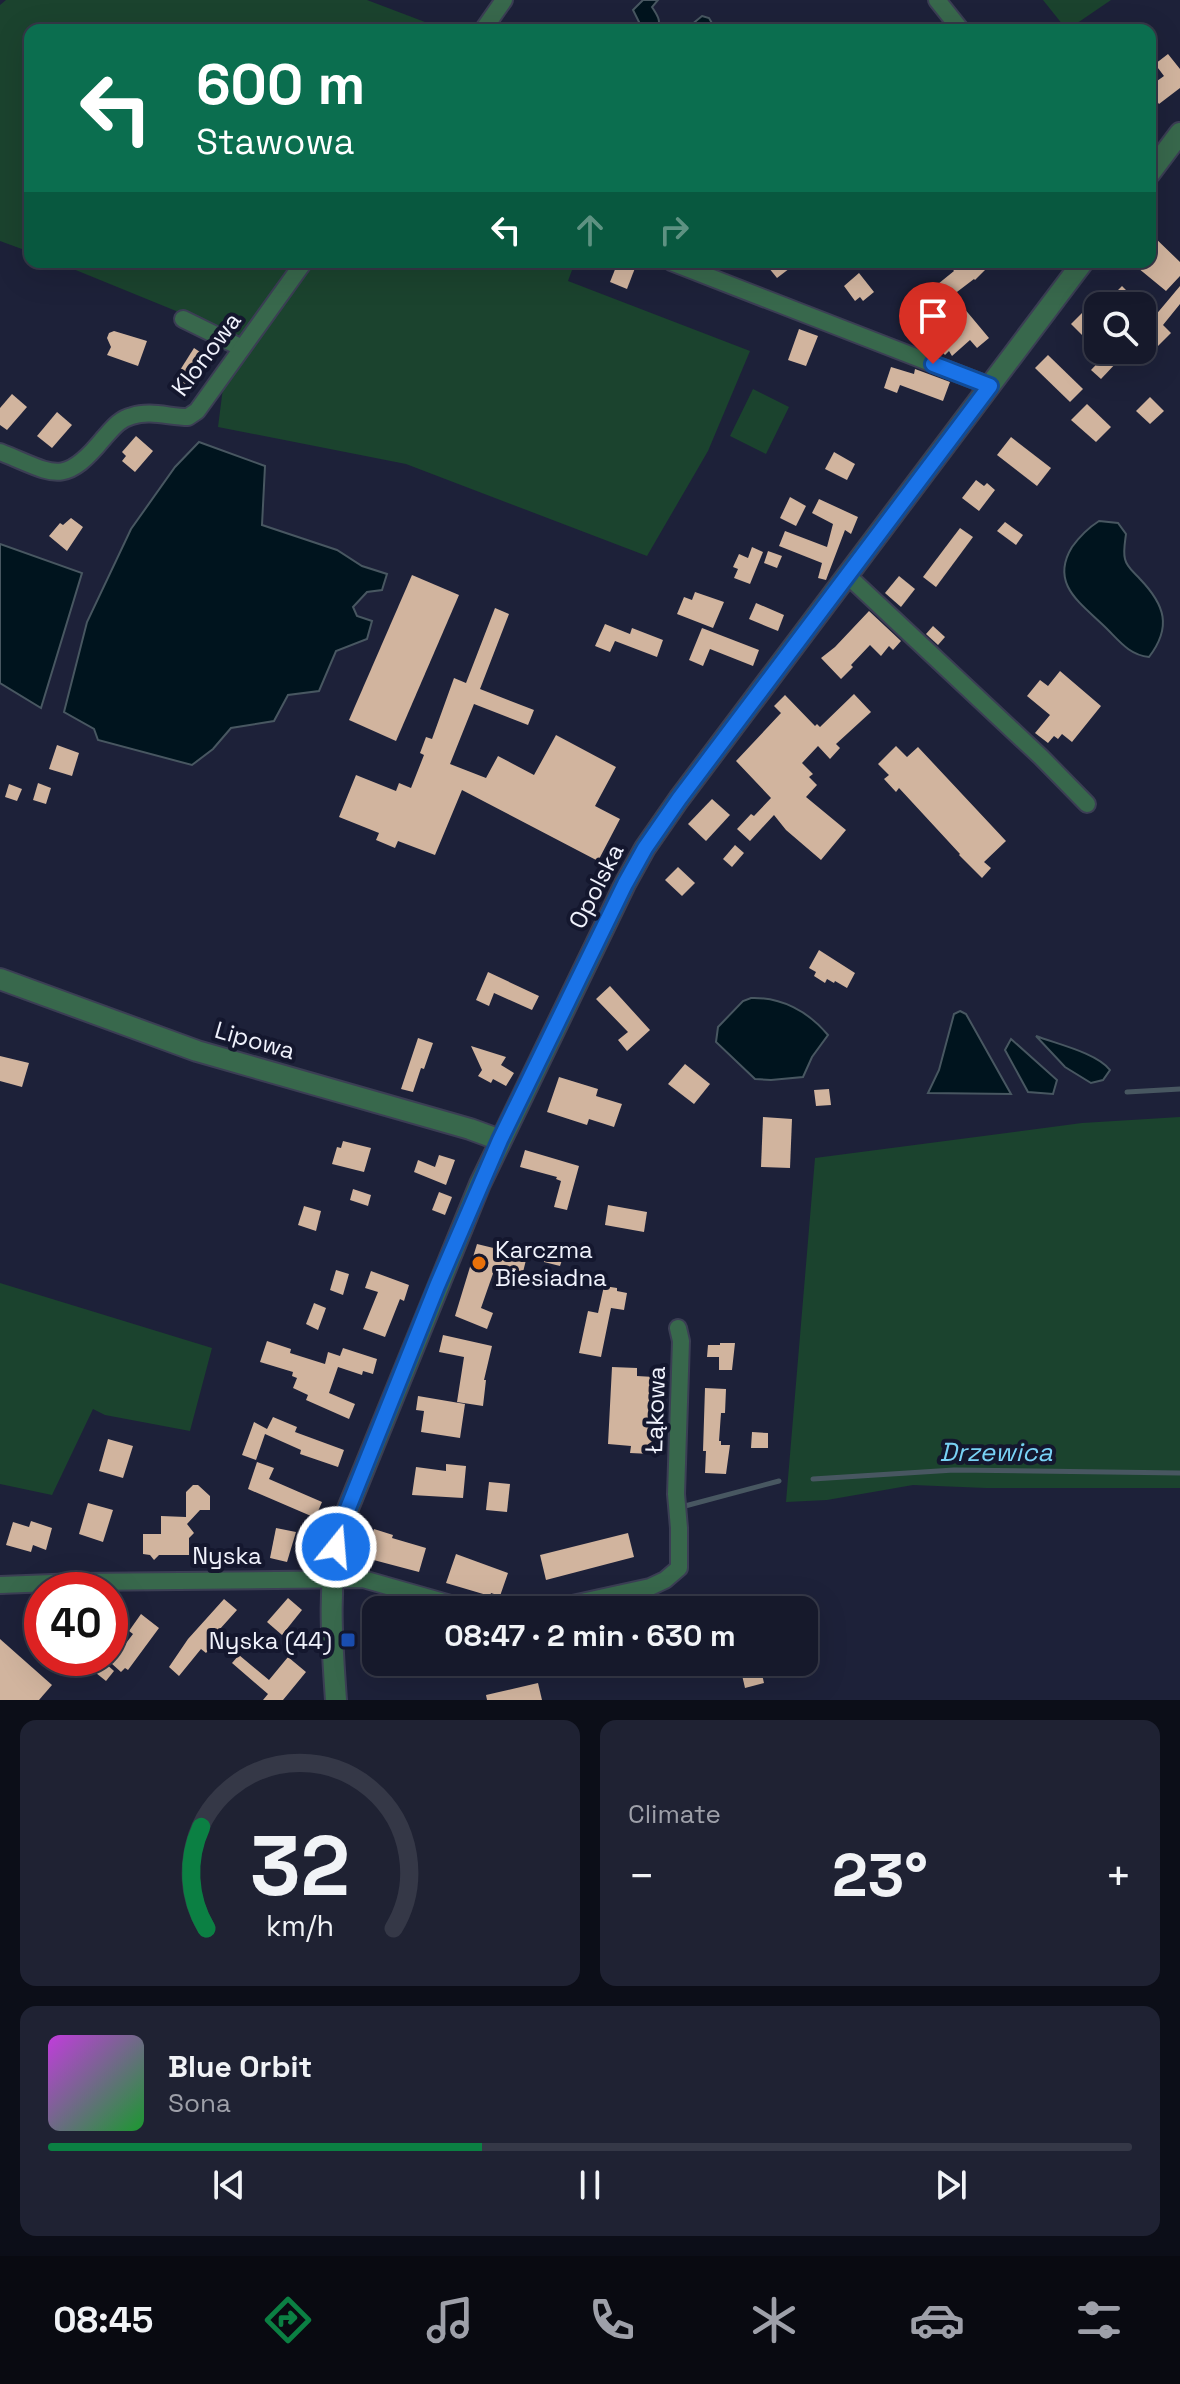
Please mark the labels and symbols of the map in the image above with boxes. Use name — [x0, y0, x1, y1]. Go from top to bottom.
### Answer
pin — [899, 282, 967, 364]
street label: Klonowa — [164, 306, 248, 402]
street label: Opolska — [561, 838, 631, 934]
street label: Lipowa — [211, 1014, 299, 1066]
place label: Karczma Biesiadna — [495, 1234, 607, 1293]
marker: Karczma Biesiadna — [470, 1254, 488, 1272]
street label: Łąkowa — [638, 1365, 672, 1454]
water label: Drzewica — [940, 1435, 1054, 1469]
position arrow — [294, 1505, 378, 1589]
street label: Nyska — [192, 1540, 262, 1571]
speed limit sign: 40 — [24, 1572, 128, 1676]
place label: Nyska (44) — [209, 1625, 332, 1656]
marker: Nyska (44) — [339, 1631, 357, 1649]

